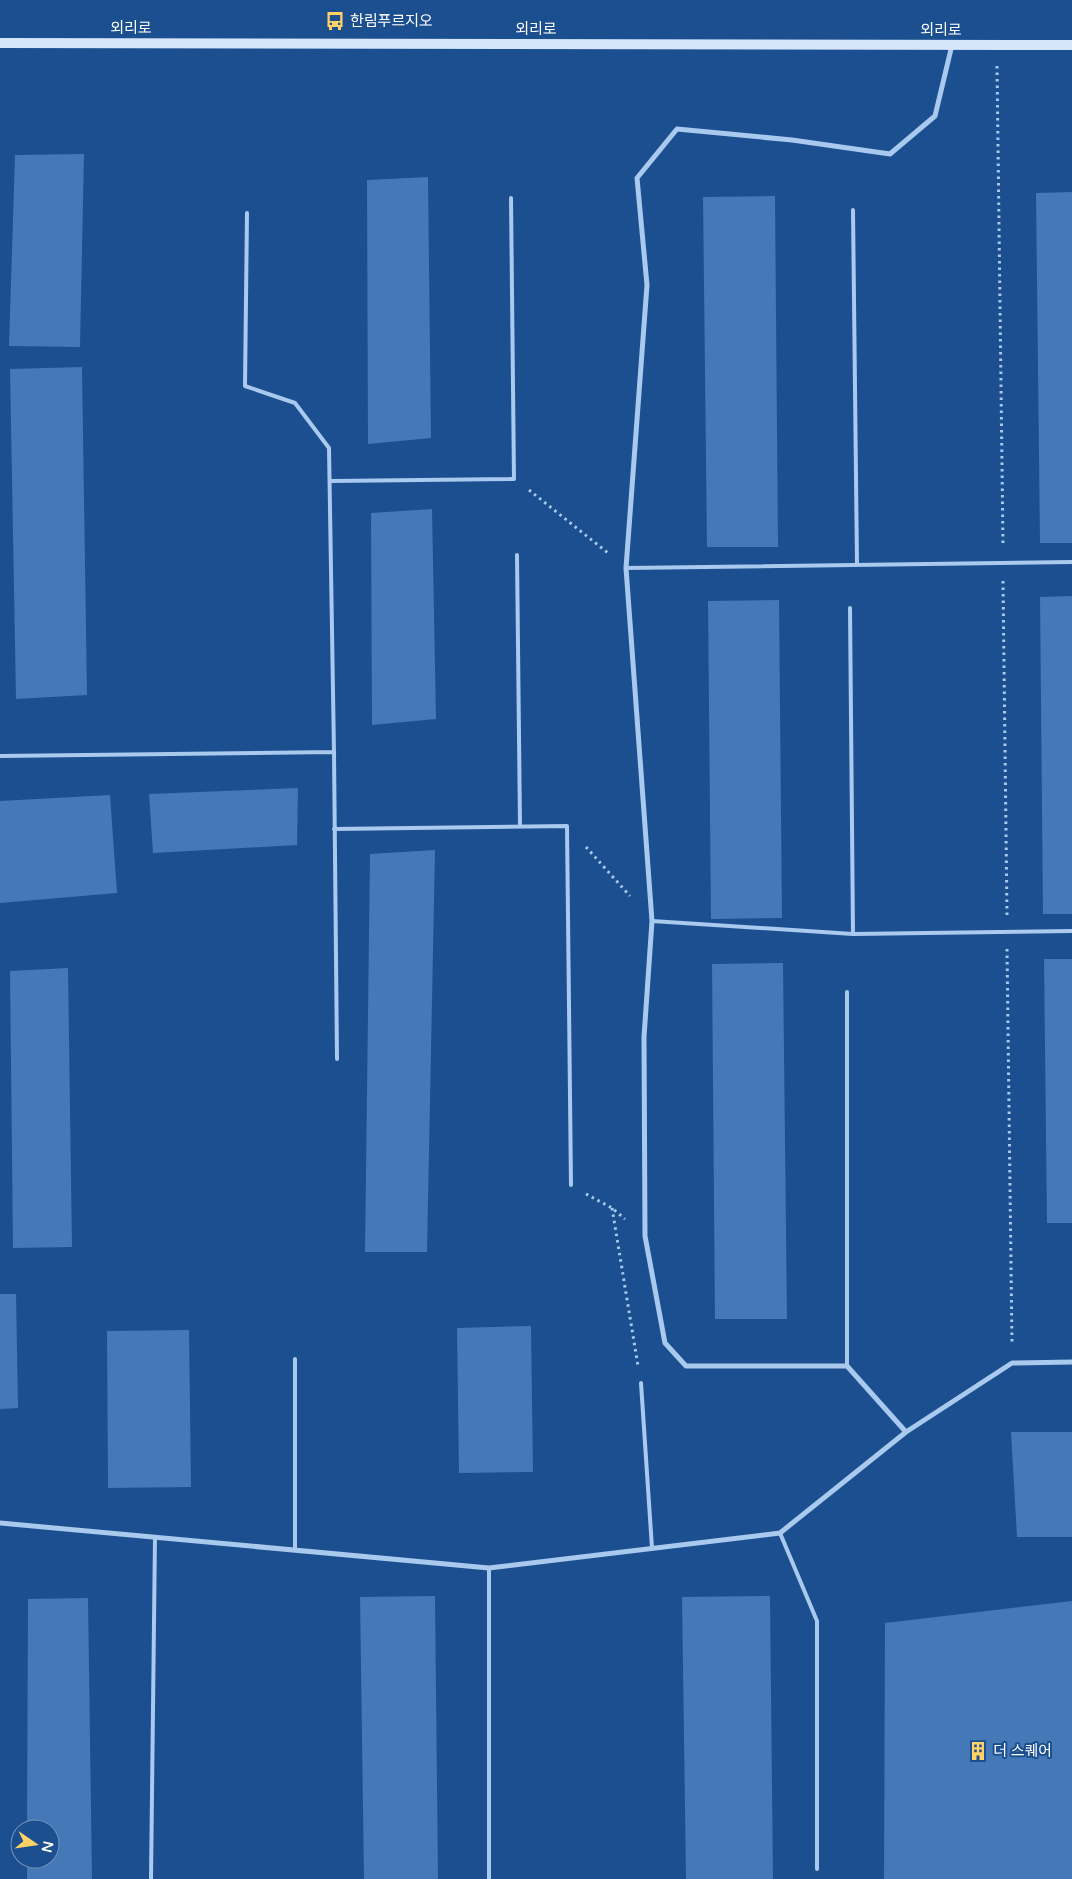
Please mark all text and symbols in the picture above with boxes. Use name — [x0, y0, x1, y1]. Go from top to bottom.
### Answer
bus stop icon: 한림푸르지오 — [324, 10, 346, 32]
place label: 한림푸르지오 — [350, 12, 433, 30]
street label: 외리로 — [110, 19, 152, 37]
street label: 외리로 — [515, 20, 557, 38]
street label: 외리로 — [920, 21, 962, 39]
building icon: 더 스퀘어 — [967, 1740, 989, 1762]
place label: 더 스퀘어 — [993, 1742, 1052, 1760]
north arrow — [10, 1819, 60, 1869]
text: N — [38, 1839, 57, 1854]

